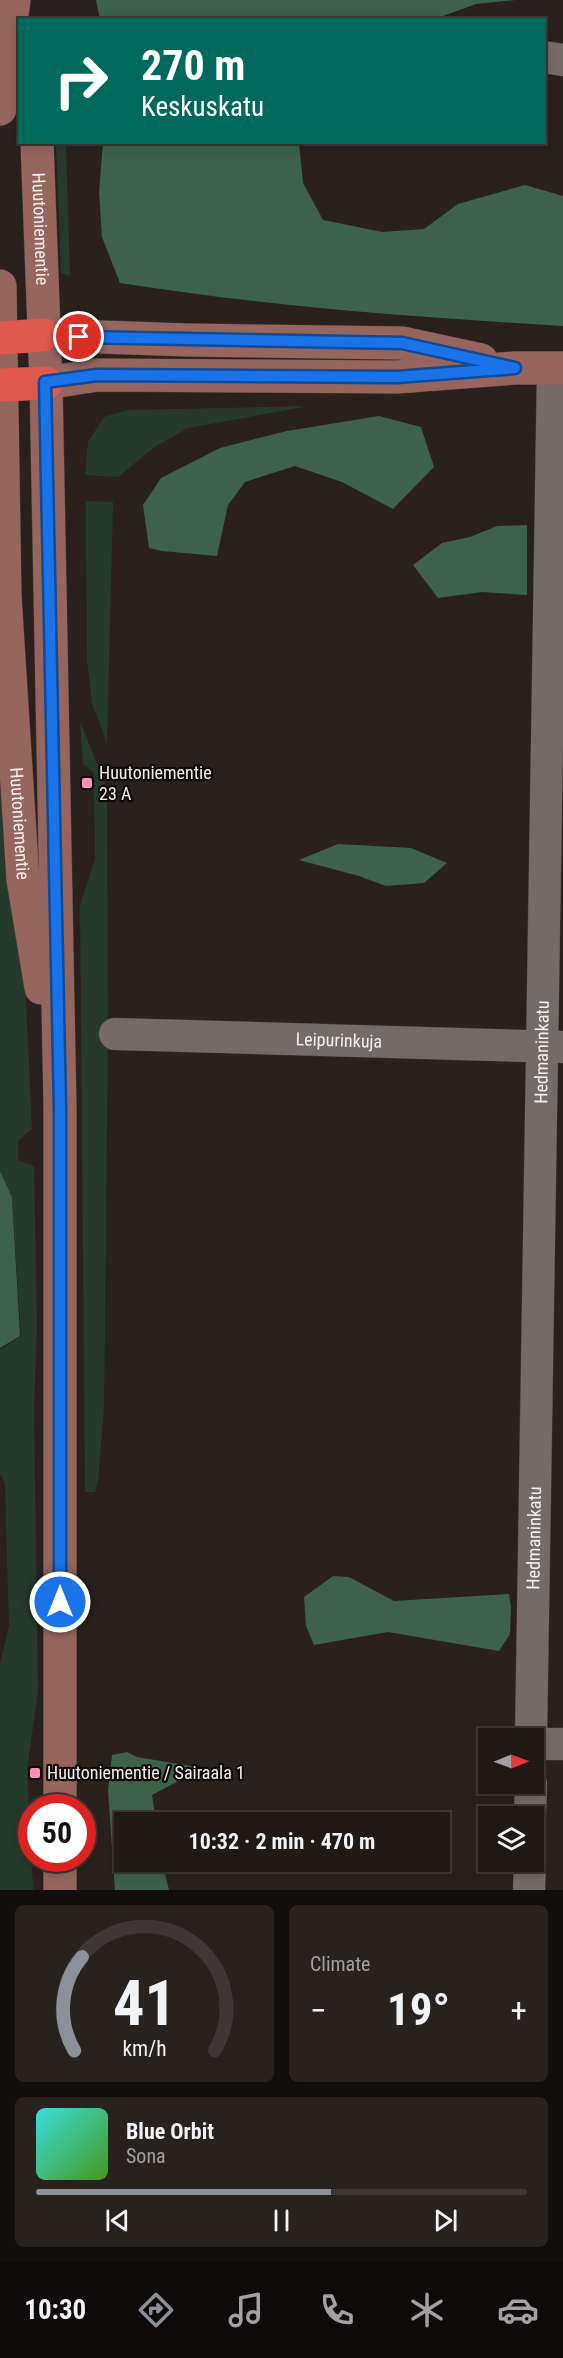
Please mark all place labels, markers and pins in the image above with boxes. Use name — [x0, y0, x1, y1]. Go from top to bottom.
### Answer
pin — [53, 311, 104, 362]
place label: Huutoniementie 23 A — [99, 762, 212, 804]
marker: Huutoniementie 23 A — [80, 776, 94, 790]
place label: Huutoniementie / Sairaala 1 — [47, 1762, 245, 1783]
marker: Huutoniementie / Sairaala 1 — [28, 1766, 42, 1780]

